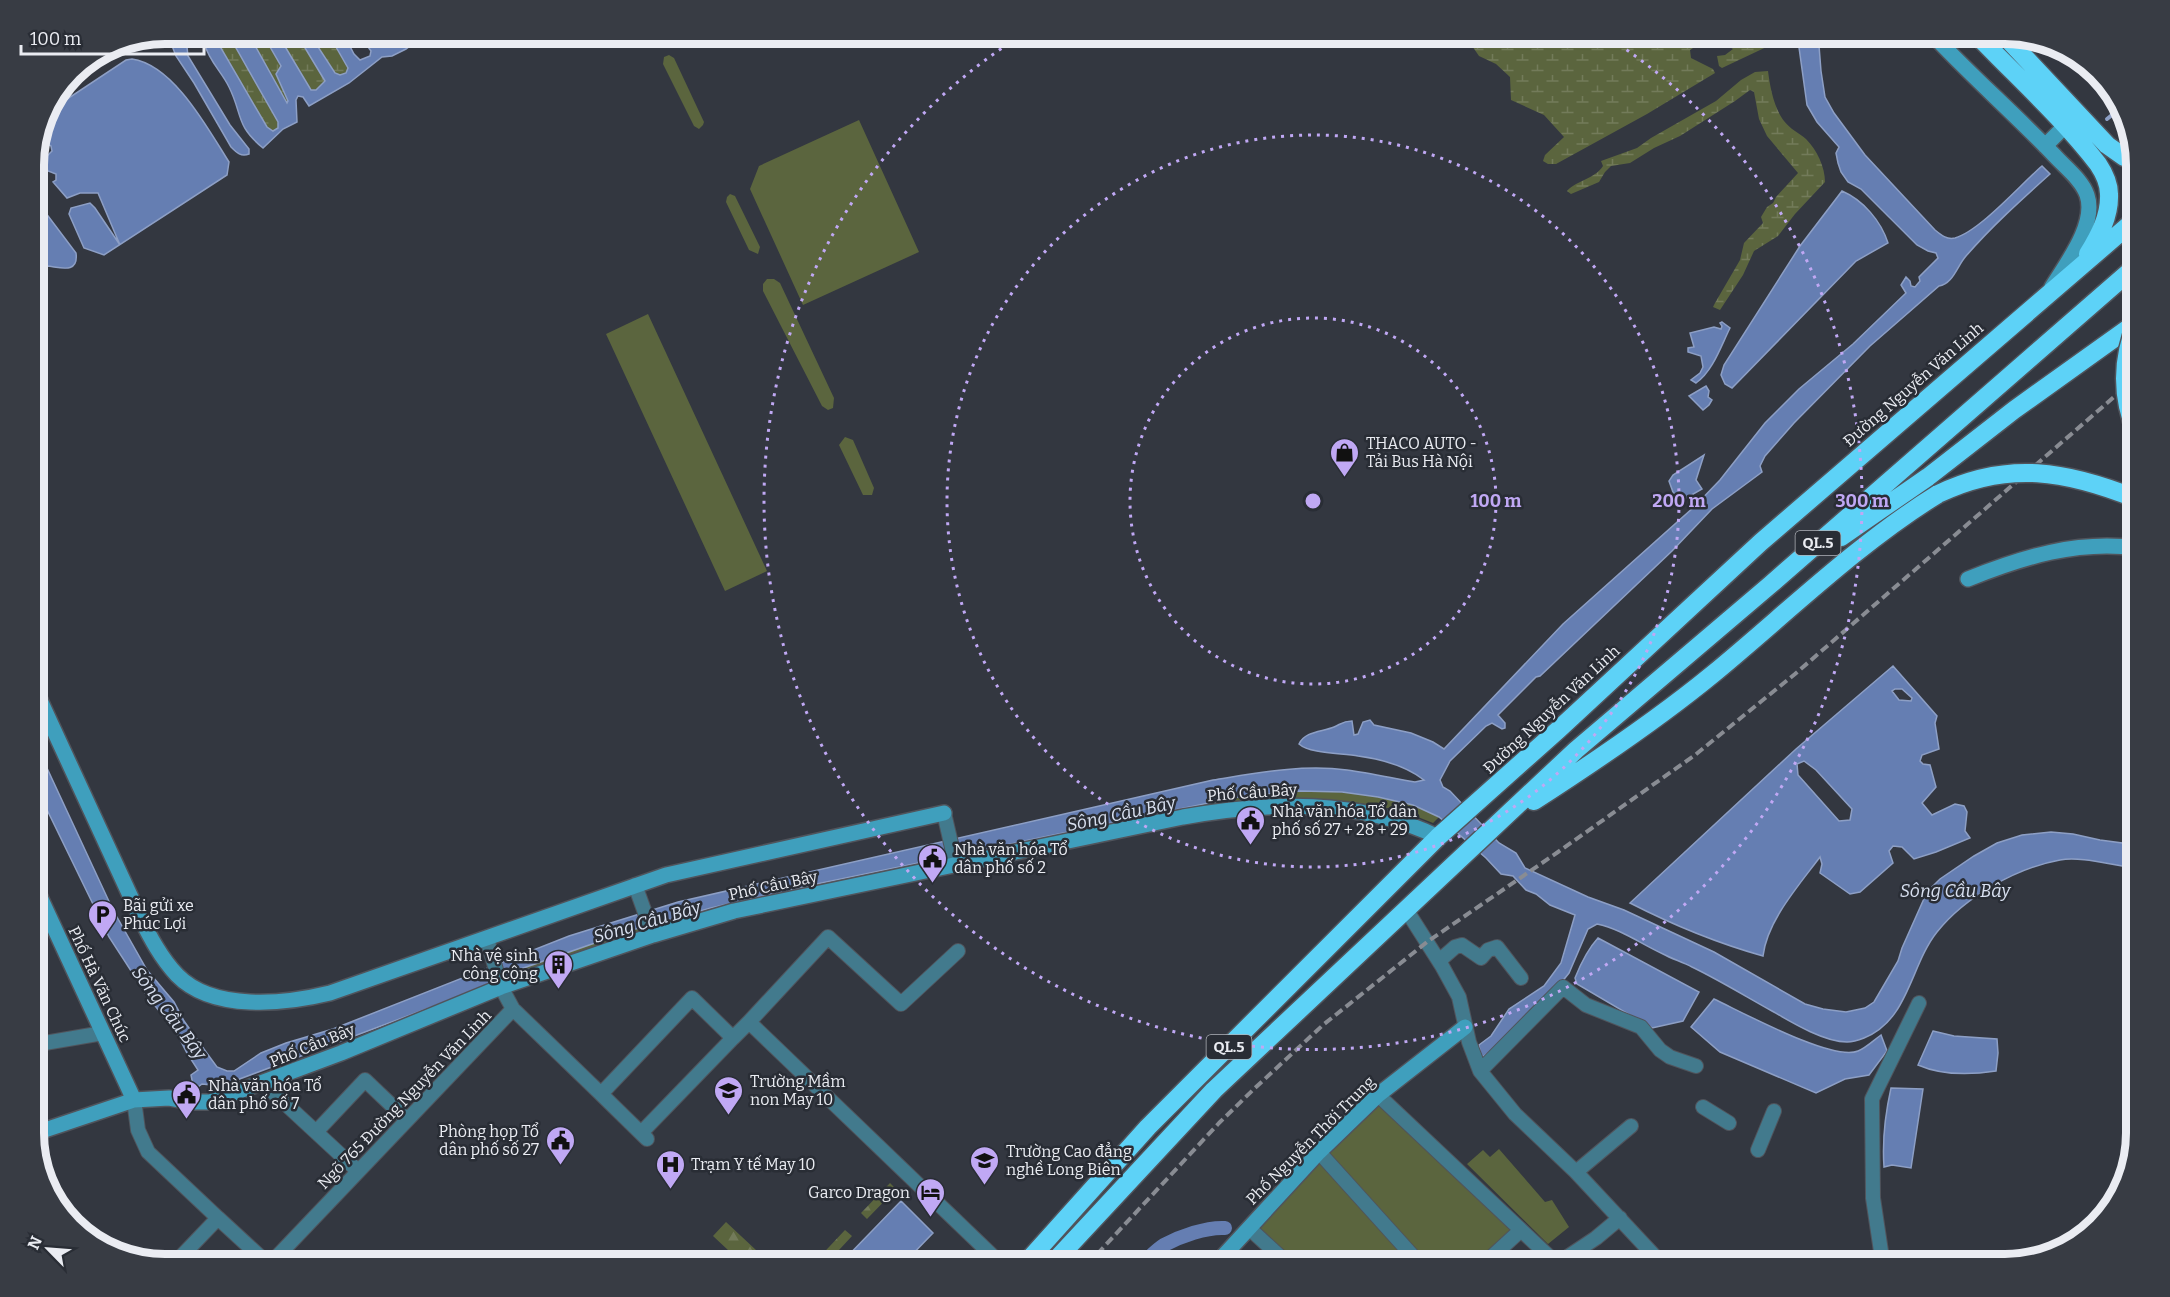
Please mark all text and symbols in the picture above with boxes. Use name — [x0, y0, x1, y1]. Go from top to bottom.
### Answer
scale bar — [21, 18, 204, 56]
text: 100 m — [30, 28, 81, 50]
street label: Đường Nguyễn Văn Linh — [1839, 318, 1987, 450]
place label: THACO AUTO - Tải Bus Hà Nội — [1366, 434, 1477, 471]
shop icon: THACO AUTO - Tải Bus Hà Nội — [1329, 436, 1361, 478]
text: 100 m — [1470, 490, 1522, 512]
text: 200 m — [1652, 490, 1706, 512]
text: 300 m — [1835, 490, 1889, 512]
centre of rings — [1303, 491, 1323, 511]
road number: QL.5 — [1796, 531, 1840, 555]
street label: Đường Nguyễn Văn Linh — [1479, 640, 1623, 777]
street label: Phố Cầu Bây — [1206, 779, 1298, 805]
water label: Sông Cầu Bây — [1065, 792, 1178, 836]
place label: Nhà văn hóa Tổ dân phố số 27 + 28 + 29 — [1272, 802, 1417, 839]
public building icon: Nhà văn hóa Tổ dân phố số 27 + 28 + 29 — [1235, 804, 1267, 846]
place label: Nhà văn hóa Tổ dân phố số 2 — [954, 840, 1068, 877]
public building icon: Nhà văn hóa Tổ dân phố số 2 — [917, 842, 949, 884]
street label: Phố Cầu Bây — [727, 866, 820, 904]
water label: Sông Cầu Bây — [1900, 880, 2011, 902]
place label: Bãi gửi xe Phúc Lợi — [123, 896, 194, 933]
water label: Sông Cầu Bây — [591, 896, 704, 948]
parking icon: Bãi gửi xe Phúc Lợi — [86, 898, 118, 940]
street label: Phố Hà Văn Chúc — [64, 923, 136, 1045]
place label: Nhà vệ sinh công cộng — [451, 946, 538, 983]
building icon: Nhà vệ sinh công cộng — [543, 948, 575, 990]
water label: Sông Cầu Bây — [127, 962, 212, 1064]
street label: Ngõ 765 Đường Nguyễn Văn Linh — [313, 1005, 495, 1193]
street label: Phố Cầu Bây — [266, 1019, 358, 1071]
road number: QL.5 — [1206, 1035, 1252, 1059]
place label: Trường Mầm non May 10 — [750, 1071, 846, 1109]
street label: Phố Nguyễn Thời Trung — [1241, 1071, 1379, 1209]
school or university icon: Trường Mầm non May 10 — [713, 1074, 745, 1116]
place label: Nhà văn hóa Tổ dân phố số 7 — [208, 1076, 322, 1113]
public building icon: Nhà văn hóa Tổ dân phố số 7 — [171, 1078, 203, 1120]
place label: Phòng họp Tổ dân phố số 27 — [439, 1122, 539, 1159]
public building icon: Phòng họp Tổ dân phố số 27 — [544, 1124, 576, 1166]
place label: Trường Cao đẳng nghề Long Biên — [1006, 1142, 1132, 1179]
school or university icon: Trường Cao đẳng nghề Long Biên — [969, 1144, 1001, 1186]
hospital icon: Trạm Y tế May 10 — [654, 1148, 686, 1190]
place label: Trạm Y tế May 10 — [691, 1154, 815, 1174]
hotel icon: Garco Dragon — [915, 1176, 947, 1218]
place label: Garco Dragon — [808, 1183, 910, 1202]
north arrow — [18, 1219, 78, 1279]
text: N — [24, 1233, 46, 1252]

